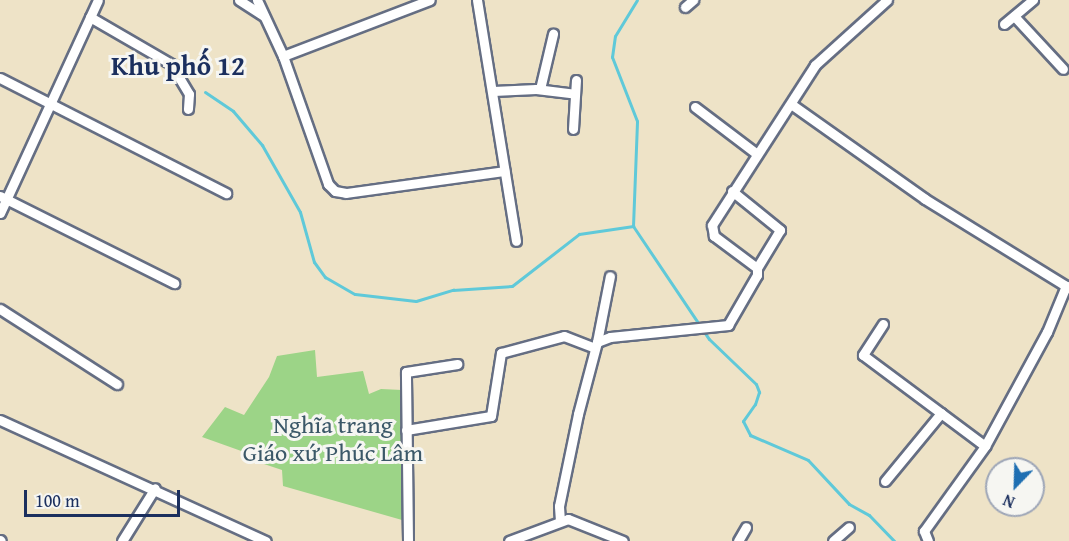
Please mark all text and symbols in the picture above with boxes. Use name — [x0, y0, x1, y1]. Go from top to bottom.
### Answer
district label: Khu phố 12 — [111, 50, 245, 82]
park label: Nghĩa trang Giáo xứ Phúc Lâm — [243, 411, 423, 467]
north arrow — [985, 457, 1045, 517]
scale bar — [27, 478, 183, 516]
text: 100 m — [35, 487, 80, 514]
text: N — [999, 489, 1018, 515]

